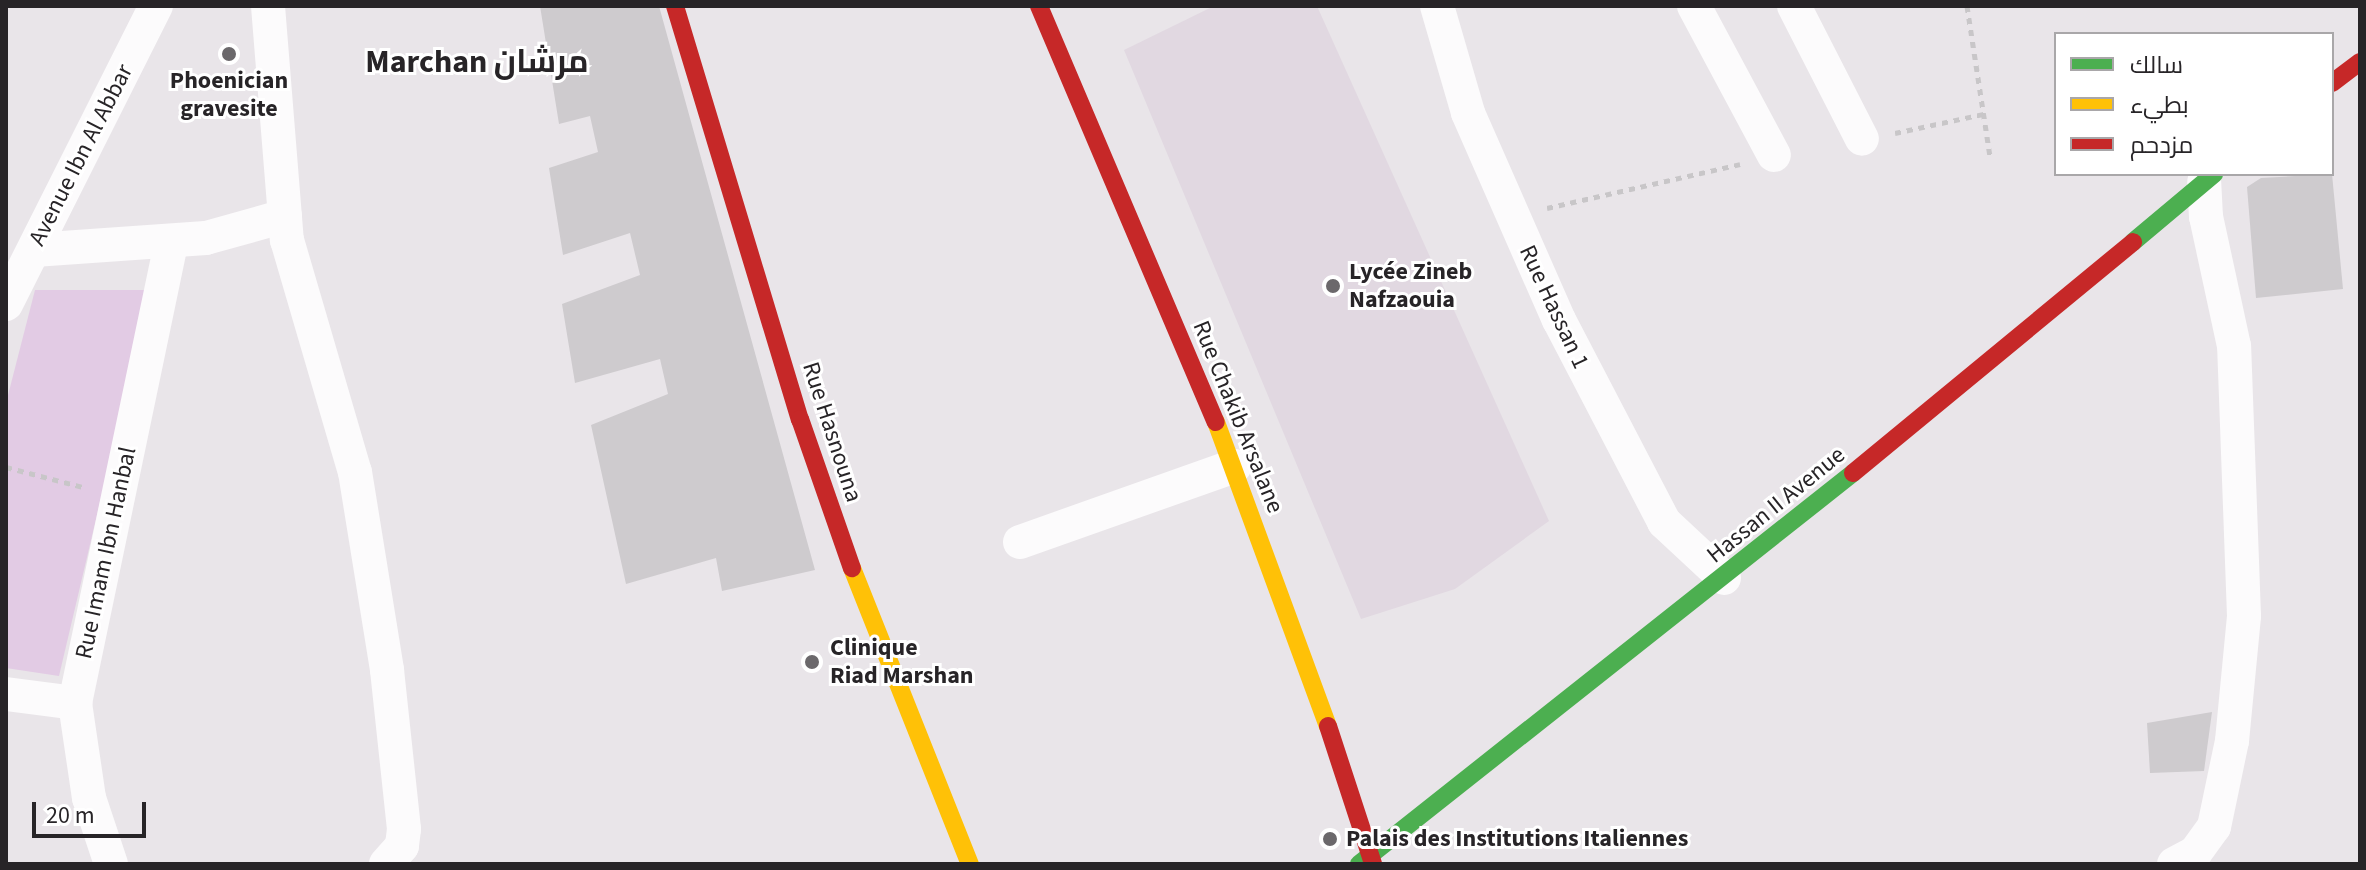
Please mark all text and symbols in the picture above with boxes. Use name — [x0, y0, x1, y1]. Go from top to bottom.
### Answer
legend — [2054, 32, 2334, 176]
district label: Marchan مرشان — [365, 43, 589, 81]
marker: Phoenician gravesite — [220, 45, 238, 63]
text: سالك — [2130, 48, 2183, 83]
street label: Avenue Ibn Al Abbar — [23, 59, 139, 251]
place label: Phoenician gravesite — [170, 67, 288, 123]
text: بطيء — [2130, 88, 2189, 123]
text: مزدحم — [2130, 128, 2193, 163]
street label: Rue Hassan 1 — [1513, 241, 1595, 373]
place label: Lycée Zineb Nafzaouia — [1349, 258, 1472, 314]
marker: Lycée Zineb Nafzaouia — [1324, 277, 1342, 295]
street label: Rue Chakib Arsalane — [1186, 317, 1290, 517]
street label: Rue Hasnouna — [796, 358, 868, 506]
street label: Hassan II Avenue — [1701, 441, 1851, 569]
street label: Rue Imam Ibn Hanbal — [69, 444, 143, 662]
place label: Clinique Riad Marshan — [830, 634, 974, 690]
marker: Clinique Riad Marshan — [801, 651, 823, 673]
scale bar — [36, 786, 150, 836]
text: 20 m — [46, 798, 95, 833]
place label: Palais des Institutions Italiennes — [1346, 825, 1688, 853]
marker: Palais des Institutions Italiennes — [1321, 830, 1339, 848]

